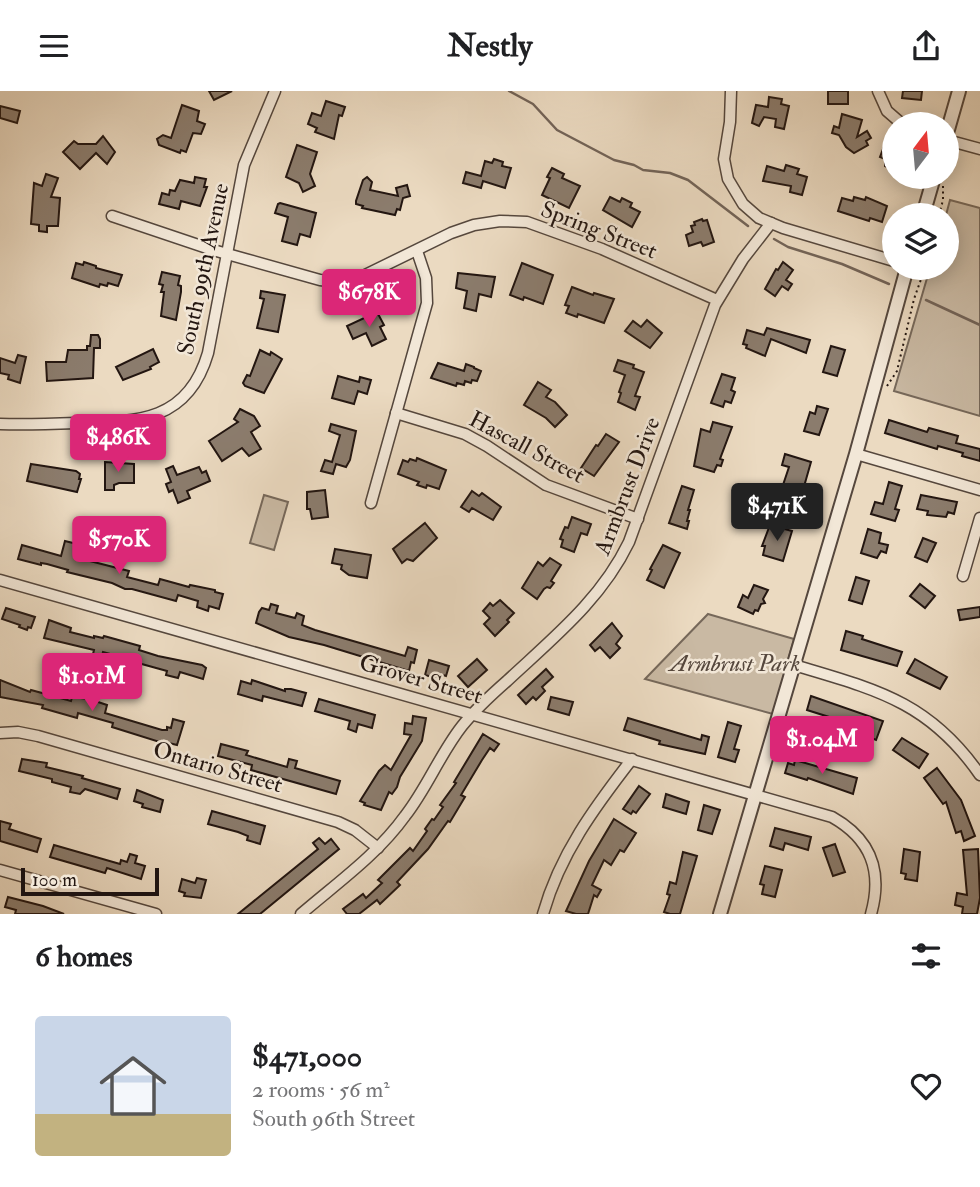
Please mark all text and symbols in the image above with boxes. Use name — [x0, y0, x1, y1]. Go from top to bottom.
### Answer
text: Nestly — [448, 26, 532, 66]
icon: menu — [35, 27, 73, 65]
icon: share — [907, 27, 945, 65]
north arrow — [882, 112, 959, 189]
map controls — [882, 112, 959, 280]
street label: South 99th Avenue — [171, 180, 235, 357]
street label: Spring Street — [536, 195, 661, 266]
button: layers — [882, 203, 959, 280]
pin: $678K — [320, 269, 418, 329]
text: $678K — [338, 277, 400, 306]
street label: Hascall Street — [464, 404, 590, 490]
street label: Armbrust Drive — [587, 413, 667, 560]
pin: $486K — [69, 415, 167, 474]
text: $486K — [86, 422, 150, 451]
pin: $471K — [728, 483, 826, 543]
text: $471K — [747, 491, 807, 520]
pin: $570K — [70, 517, 168, 576]
text: $570K — [88, 524, 150, 553]
street label: Grover Street — [356, 648, 486, 710]
park label: Armbrust Park — [667, 649, 800, 678]
pin: $1.01M — [35, 653, 149, 713]
text: $1.01M — [58, 661, 126, 690]
pin: $1.04M — [765, 717, 879, 776]
text: $1.04M — [786, 724, 858, 753]
street label: Ontario Street — [150, 735, 286, 799]
scale bar — [21, 865, 159, 897]
text: 100 m — [32, 868, 77, 892]
icon: filters — [907, 937, 945, 975]
text: 6 homes — [35, 938, 133, 975]
text: $471,000 — [252, 1038, 362, 1075]
icon: home — [91, 1044, 175, 1128]
icon: heart — [907, 1067, 945, 1105]
text: 2 rooms · 56 m² — [252, 1075, 390, 1104]
text: South 96th Street — [252, 1104, 415, 1133]

